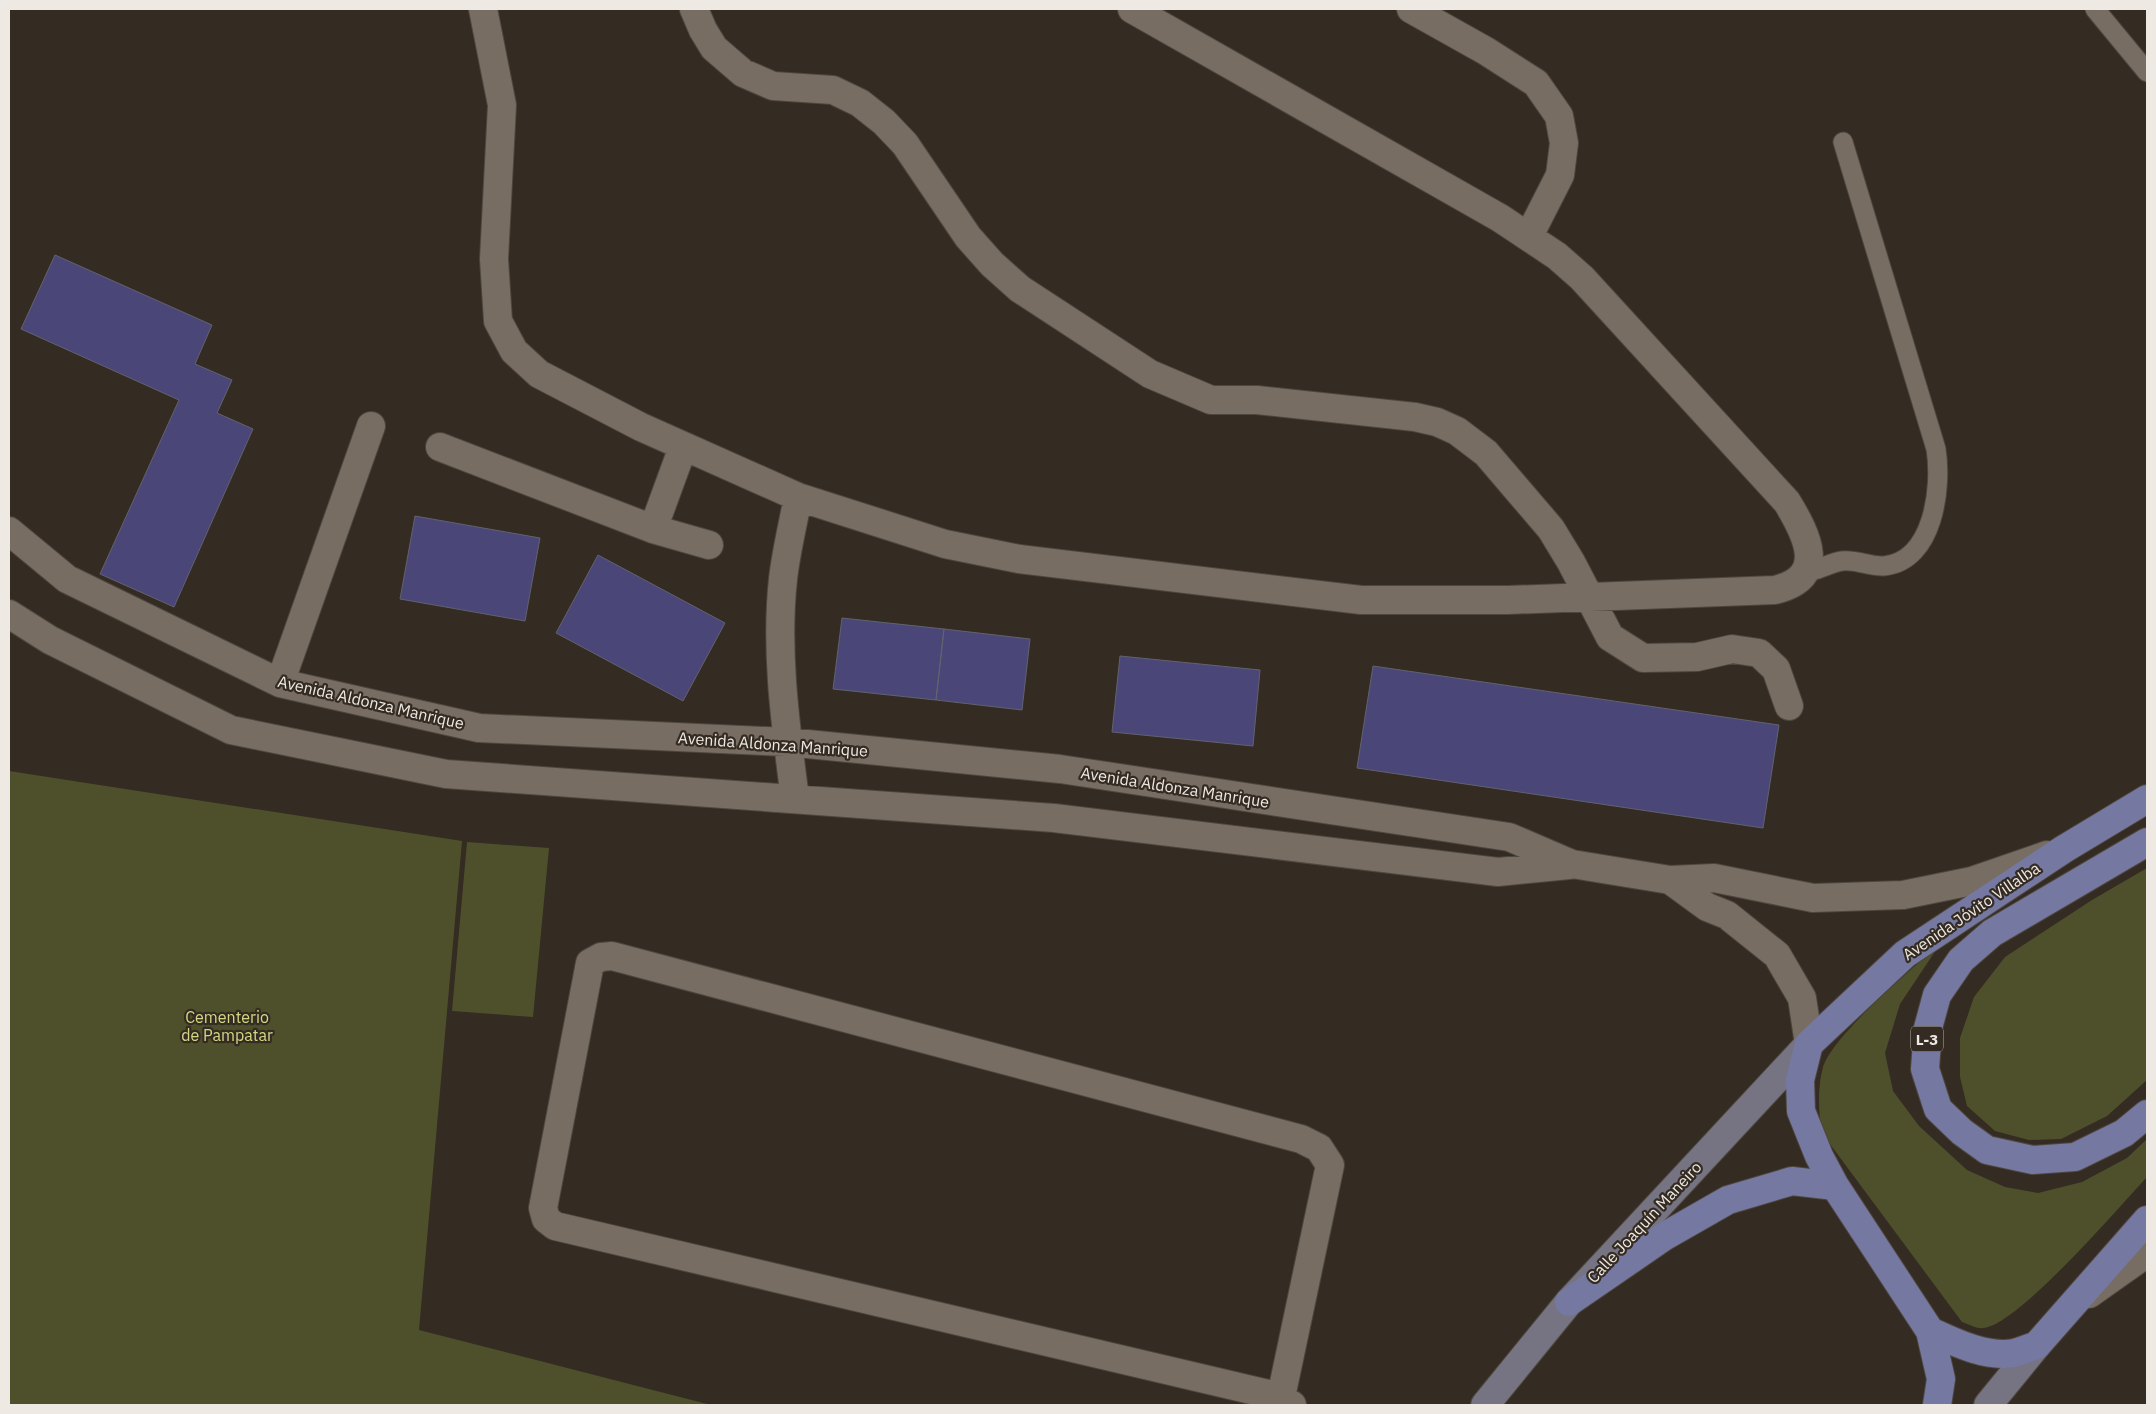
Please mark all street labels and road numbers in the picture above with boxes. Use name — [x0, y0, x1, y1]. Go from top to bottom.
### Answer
street label: Avenida Aldonza Manrique — [276, 671, 466, 733]
street label: Avenida Aldonza Manrique — [677, 727, 869, 761]
street label: Avenida Aldonza Manrique — [1079, 762, 1271, 812]
street label: Avenida Jóvito Villalba — [1899, 857, 2044, 964]
road number: L-3 — [1911, 1026, 1943, 1052]
street label: Calle Joaquín Maneiro — [1583, 1157, 1705, 1287]

